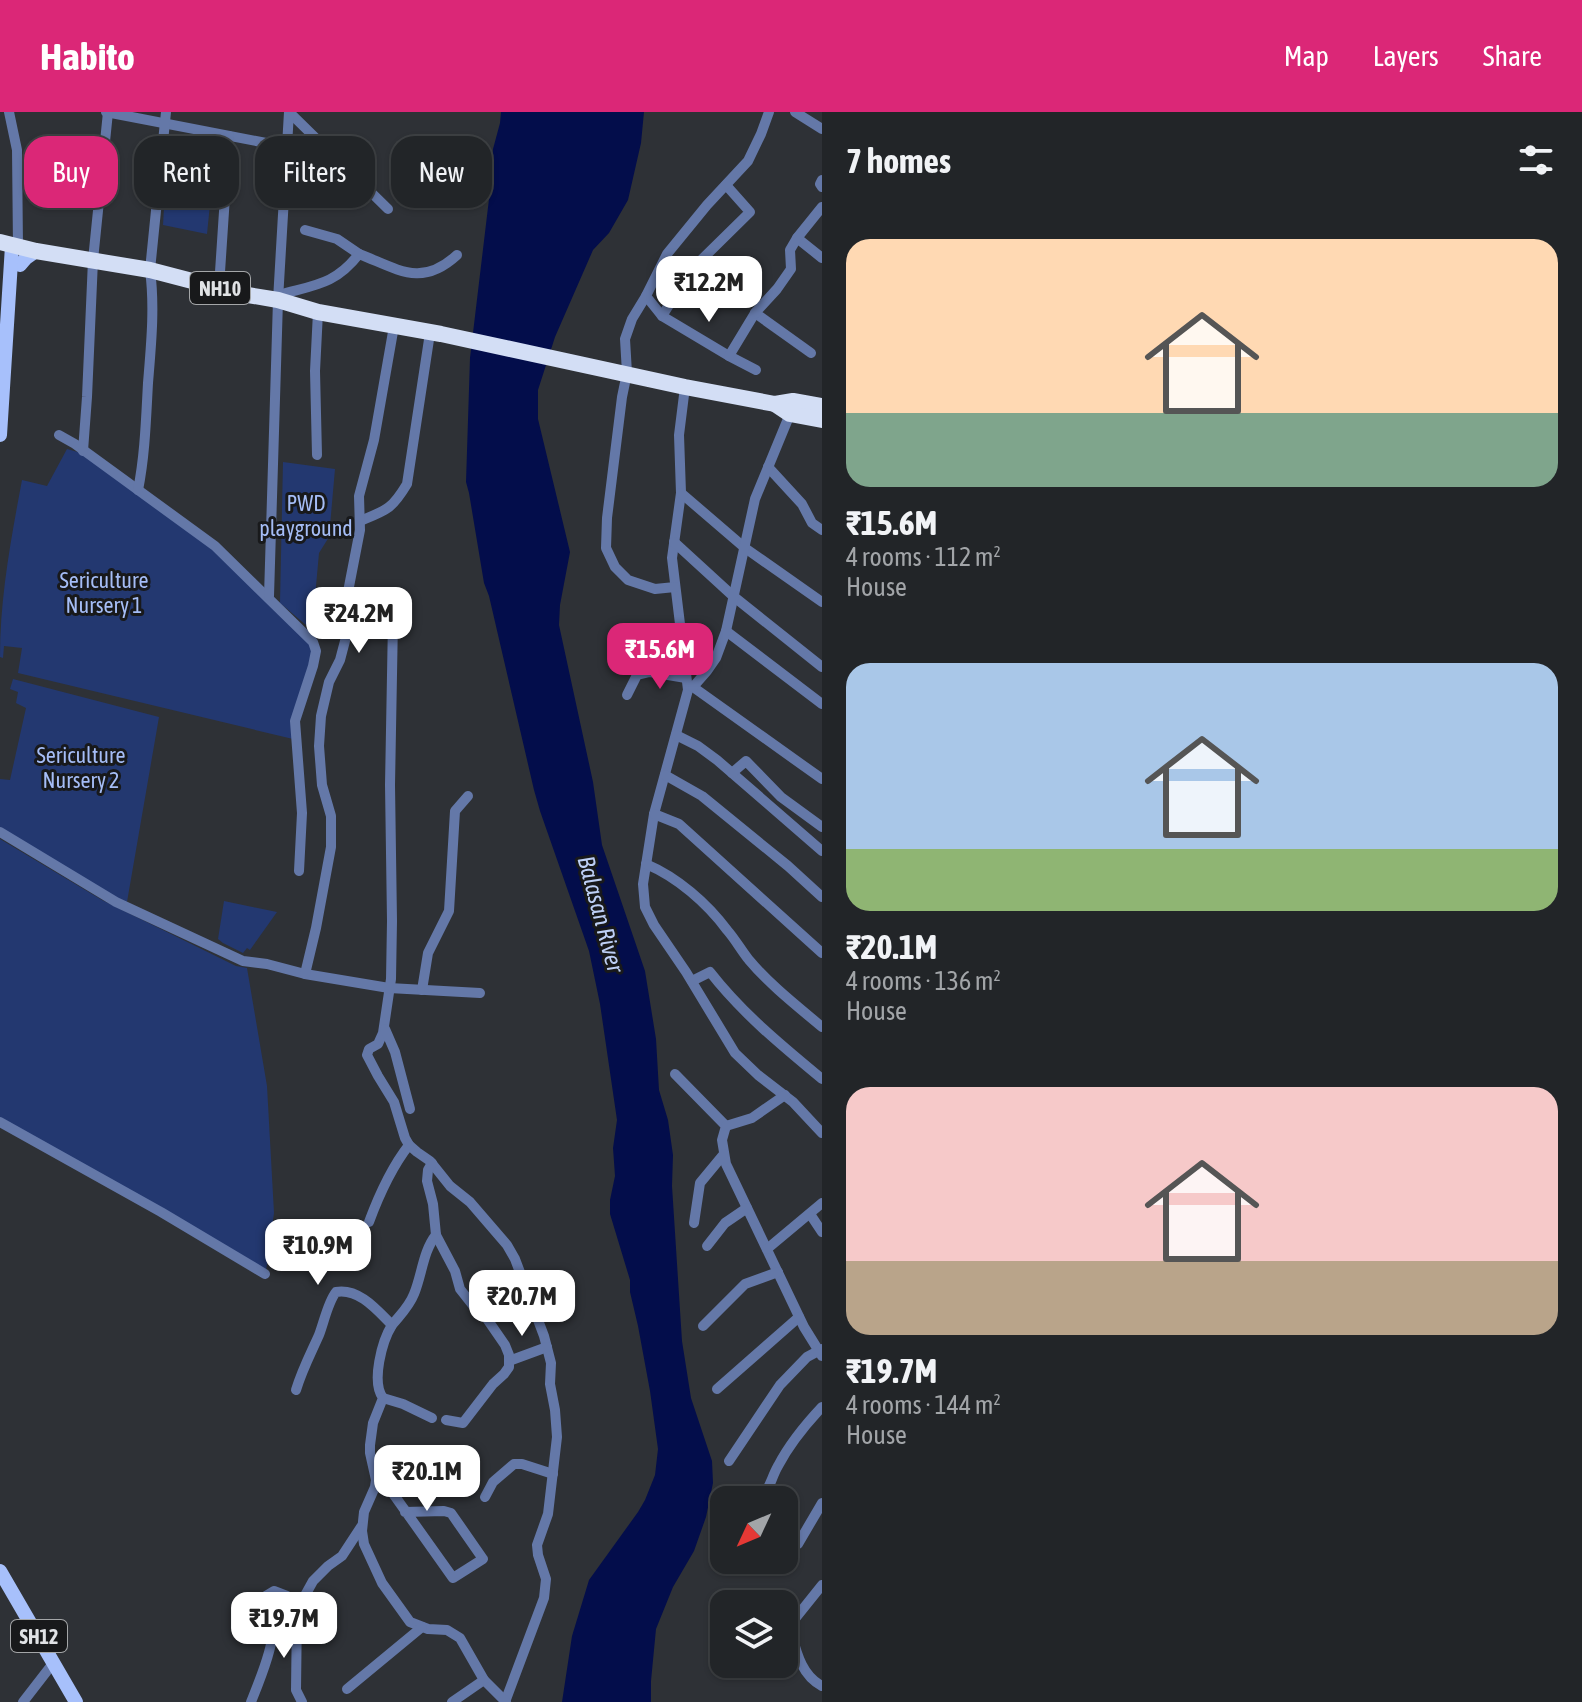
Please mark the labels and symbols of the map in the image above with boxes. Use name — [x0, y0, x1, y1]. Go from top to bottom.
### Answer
pin: ₹12.2M — [644, 256, 774, 324]
road number: NH10 — [190, 272, 250, 304]
park label: PWD playground — [259, 490, 353, 541]
park label: Sericulture Nursery 1 — [60, 567, 148, 618]
pin: ₹24.2M — [294, 587, 424, 655]
pin: ₹15.6M — [595, 623, 725, 691]
park label: Sericulture Nursery 2 — [37, 742, 125, 793]
water label: Balasan River — [573, 853, 630, 976]
pin: ₹10.9M — [253, 1219, 383, 1287]
pin: ₹20.7M — [457, 1270, 587, 1338]
pin: ₹20.1M — [362, 1445, 492, 1513]
north arrow — [710, 1486, 798, 1574]
pin: ₹19.7M — [219, 1592, 349, 1660]
road number: SH12 — [11, 1620, 67, 1652]

